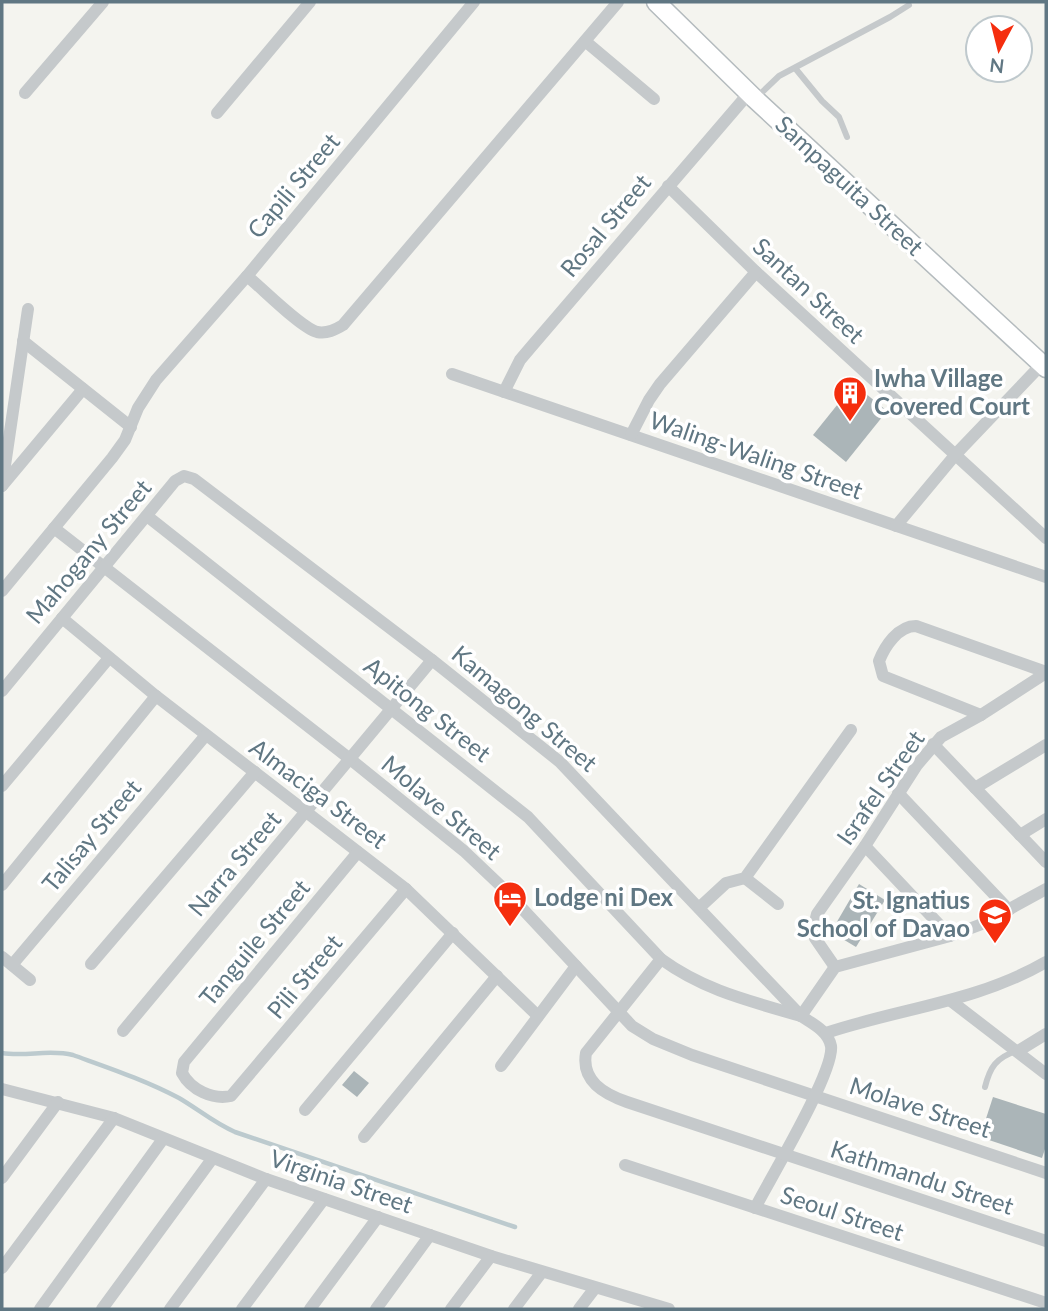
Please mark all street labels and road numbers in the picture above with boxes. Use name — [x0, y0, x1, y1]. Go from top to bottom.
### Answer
street label: Sampaguita Street — [770, 109, 930, 261]
street label: Capili Street — [241, 126, 345, 243]
street label: Rosal Street — [554, 167, 656, 282]
street label: Santan Street — [747, 231, 871, 349]
street label: Waling-Waling Street — [646, 405, 867, 505]
street label: Mahogany Street — [19, 473, 157, 629]
street label: Kamagong Street — [446, 639, 604, 777]
street label: Apitong Street — [359, 650, 497, 768]
street label: Israfel Street — [830, 724, 930, 850]
street label: Almaciga Street — [244, 732, 394, 854]
street label: Molave Street — [376, 749, 508, 865]
street label: Talisay Street — [35, 773, 147, 897]
street label: Narra Street — [181, 804, 286, 922]
street label: Tanguile Street — [193, 873, 315, 1011]
street label: Pili Street — [260, 928, 348, 1024]
street label: Molave Street — [846, 1070, 995, 1143]
street label: Kathmandu Street — [827, 1133, 1018, 1220]
street label: Virginia Street — [266, 1143, 417, 1219]
street label: Seoul Street — [777, 1179, 908, 1246]

